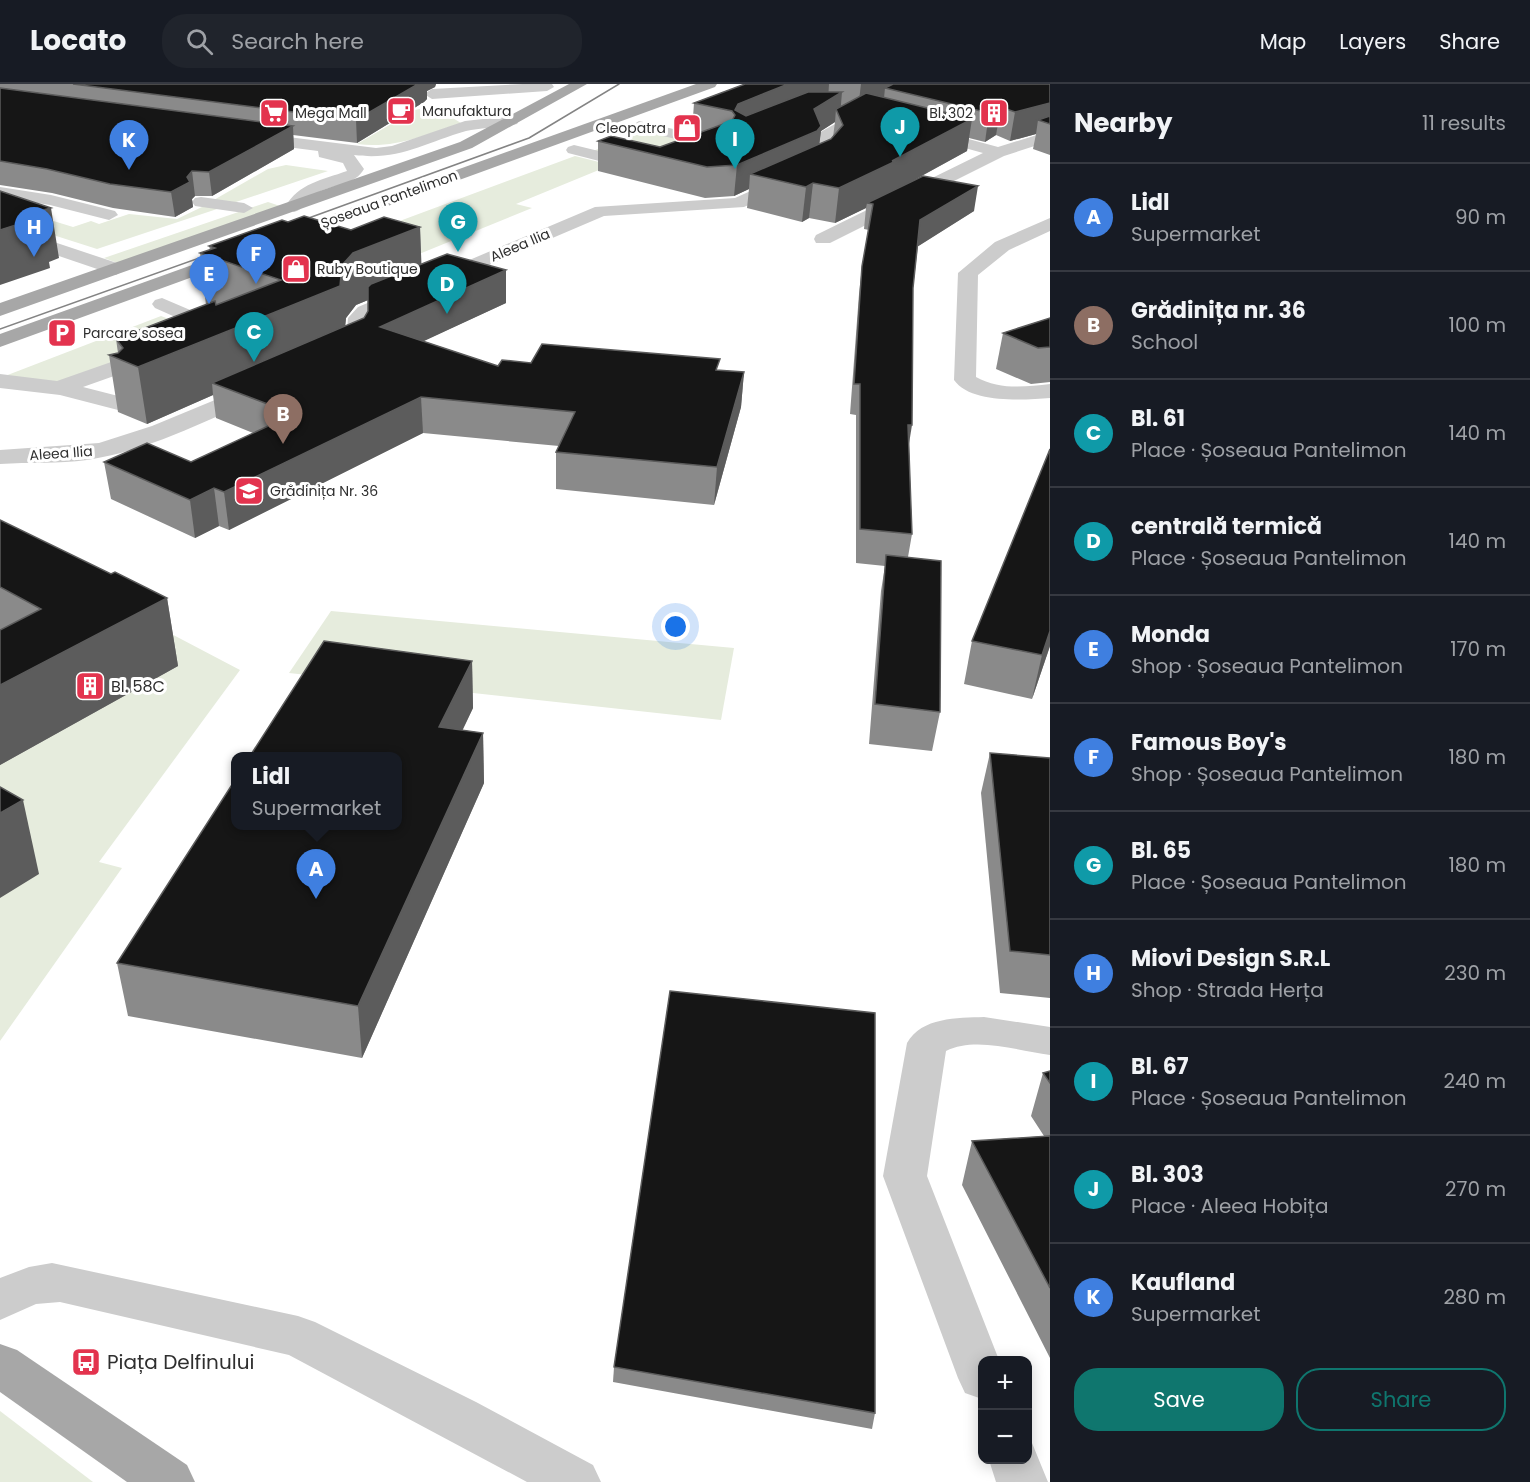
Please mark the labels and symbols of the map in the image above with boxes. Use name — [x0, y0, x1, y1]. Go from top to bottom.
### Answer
cafe icon: Manufaktura — [385, 95, 417, 127]
supermarket icon: Mega Mall — [258, 97, 290, 129]
building icon: Bl. 302 — [978, 97, 1010, 129]
place label: Manufaktura — [422, 101, 511, 121]
place label: Mega Mall — [295, 103, 367, 123]
place label: Bl. 302 — [929, 103, 973, 123]
pin: J — [880, 107, 920, 157]
shop icon: Cleopatra — [671, 112, 703, 144]
place label: Cleopatra — [595, 118, 666, 138]
pin: K — [110, 120, 148, 170]
pin: I — [716, 120, 754, 169]
street label: Șoseaua Pantelimon — [318, 165, 460, 233]
pin: G — [438, 202, 478, 252]
pin: H — [15, 208, 54, 257]
street label: Aleea Ilia — [487, 223, 553, 267]
pin: F — [236, 234, 276, 284]
shop icon: Ruby Boutique — [280, 253, 312, 285]
pin: E — [190, 254, 228, 304]
place label: Ruby Boutique — [317, 259, 418, 279]
pin: D — [428, 264, 466, 314]
pin: C — [234, 312, 274, 362]
parking icon: Parcare sosea — [46, 317, 78, 349]
place label: Parcare sosea — [83, 323, 183, 343]
pin: B — [264, 394, 302, 444]
street label: Aleea Ilia — [29, 441, 93, 465]
school or university icon: Grădinița Nr. 36 — [233, 475, 265, 507]
place label: Grădinița Nr. 36 — [270, 481, 378, 501]
your location — [661, 612, 690, 641]
building icon: Bl. 58C — [74, 670, 106, 702]
place label: Bl. 58C — [111, 675, 165, 698]
pin: A — [296, 850, 336, 899]
bus stop icon: Piața Delfinului — [70, 1346, 102, 1378]
place label: Piața Delfinului — [107, 1348, 254, 1376]

